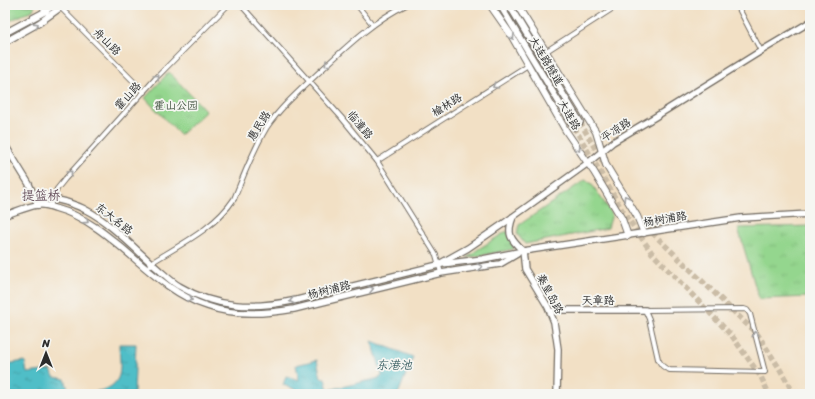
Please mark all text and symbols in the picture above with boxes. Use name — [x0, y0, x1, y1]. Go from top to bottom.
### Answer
one-way arrow — [32, 22, 39, 30]
street label: 舟山路 — [89, 24, 125, 60]
one-way arrow — [507, 33, 514, 40]
street label: 大连路隧道 — [524, 33, 568, 89]
one-way arrow — [324, 60, 332, 67]
one-way arrow — [152, 74, 160, 82]
street label: 霍山路 — [110, 77, 146, 115]
one-way arrow — [492, 81, 499, 89]
street label: 榆林路 — [428, 88, 466, 122]
park label: 霍山公园 — [154, 96, 198, 115]
street label: 大连路 — [553, 96, 585, 134]
street label: 临潼路 — [342, 106, 378, 144]
street label: 惠民路 — [242, 107, 276, 145]
street label: 平凉路 — [597, 113, 635, 147]
one-way arrow — [573, 145, 581, 152]
one-way arrow — [65, 170, 73, 178]
district label: 提篮桥 — [21, 184, 61, 207]
one-way arrow — [623, 195, 631, 202]
street label: 东大名路 — [91, 198, 137, 240]
street label: 杨树浦路 — [642, 206, 688, 232]
one-way arrow — [82, 216, 89, 224]
one-way arrow — [477, 263, 483, 272]
street label: 秦皇岛路 — [531, 270, 569, 318]
street label: 杨树浦路 — [305, 275, 353, 305]
one-way arrow — [368, 286, 374, 294]
street label: 天章路 — [582, 291, 615, 310]
one-way arrow — [186, 294, 193, 302]
one-way arrow — [289, 296, 296, 304]
one-way arrow — [752, 330, 760, 337]
north arrow — [26, 333, 66, 373]
text: N — [41, 334, 50, 353]
water label: 东港池 — [376, 354, 413, 376]

